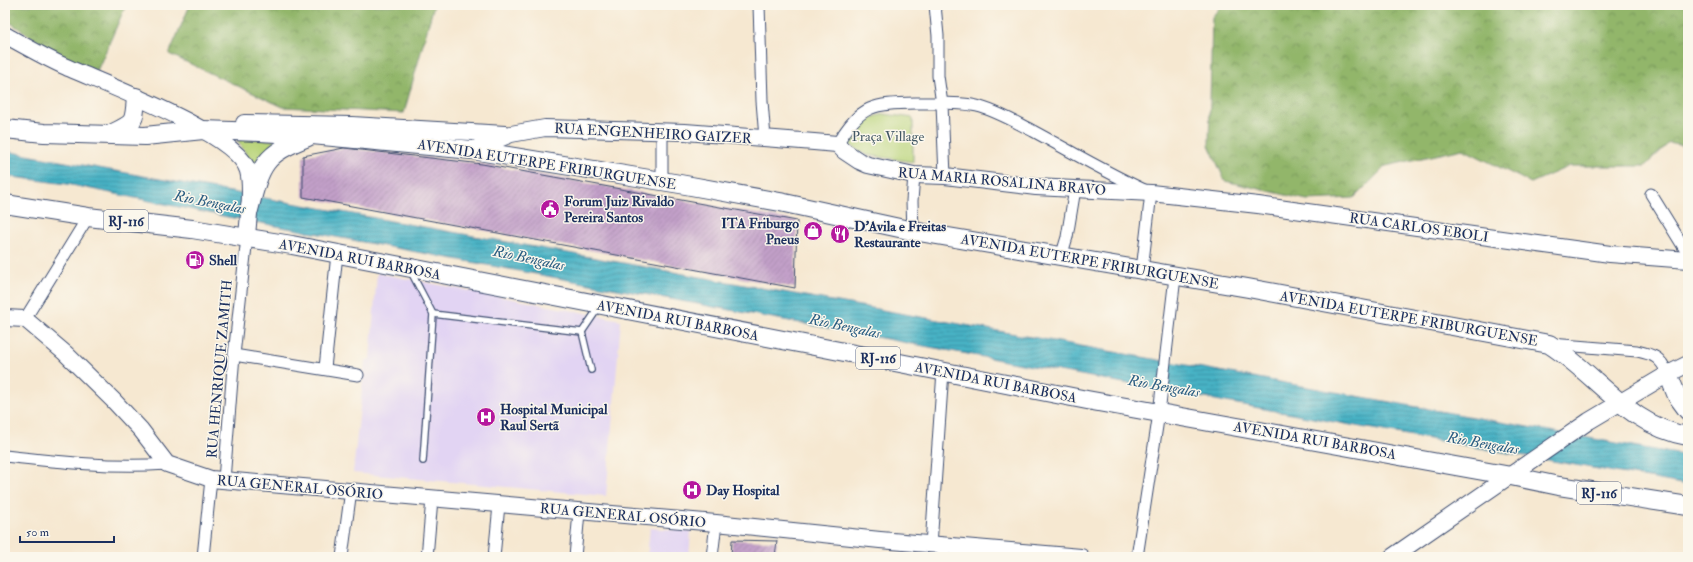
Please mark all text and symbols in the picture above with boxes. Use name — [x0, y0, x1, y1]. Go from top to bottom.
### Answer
street label: RUA ENGENHEIRO GAIZER — [554, 120, 753, 147]
park label: Praça Village — [852, 128, 924, 145]
street label: AVENIDA EUTERPE FRIBURGUENSE — [415, 135, 678, 193]
street label: RUA MARIA ROSALINA BRAVO — [897, 164, 1107, 199]
water label: Rio Bengalas — [172, 186, 248, 219]
place label: Forum Juiz Rivaldo Pereira Santos — [564, 193, 674, 226]
public building icon: Forum Juiz Rivaldo Pereira Santos — [539, 198, 561, 220]
street label: RUA CARLOS EBOLI — [1348, 209, 1490, 246]
road number: RJ-116 — [104, 210, 148, 232]
place label: ITA Friburgo Pneus — [721, 215, 799, 248]
place label: D'Avila e Freitas Restaurante — [854, 218, 946, 251]
shop icon: ITA Friburgo Pneus — [802, 220, 824, 242]
restaurant icon: D'Avila e Freitas Restaurante — [829, 223, 851, 245]
street label: AVENIDA EUTERPE FRIBURGUENSE — [959, 230, 1220, 293]
street label: AVENIDA RUI BARBOSA — [277, 235, 442, 284]
water label: Rio Bengalas — [491, 241, 567, 275]
fuel station icon: Shell — [184, 249, 206, 271]
place label: Shell — [209, 252, 238, 269]
street label: RUA HENRIQUE ZAMITH — [203, 279, 236, 459]
street label: AVENIDA EUTERPE FRIBURGUENSE — [1278, 287, 1539, 350]
street label: AVENIDA RUI BARBOSA — [595, 296, 760, 345]
water label: Rio Bengalas — [807, 309, 883, 343]
road number: RJ-116 — [856, 347, 900, 369]
street label: AVENIDA RUI BARBOSA — [913, 358, 1078, 407]
water label: Rio Bengalas — [1126, 371, 1202, 402]
place label: Hospital Municipal Raul Sertã — [500, 401, 608, 434]
hospital icon: Hospital Municipal Raul Sertã — [475, 406, 497, 428]
street label: AVENIDA RUI BARBOSA — [1231, 418, 1398, 463]
water label: Rio Bengalas — [1445, 428, 1521, 459]
street label: RUA GENERAL OSÓRIO — [216, 472, 384, 503]
hospital icon: Day Hospital — [681, 479, 703, 501]
place label: Day Hospital — [706, 482, 780, 500]
road number: RJ-116 — [1577, 482, 1621, 504]
street label: RUA GENERAL OSÓRIO — [539, 500, 707, 531]
scale bar — [20, 518, 114, 544]
text: 50 m — [26, 525, 50, 540]

